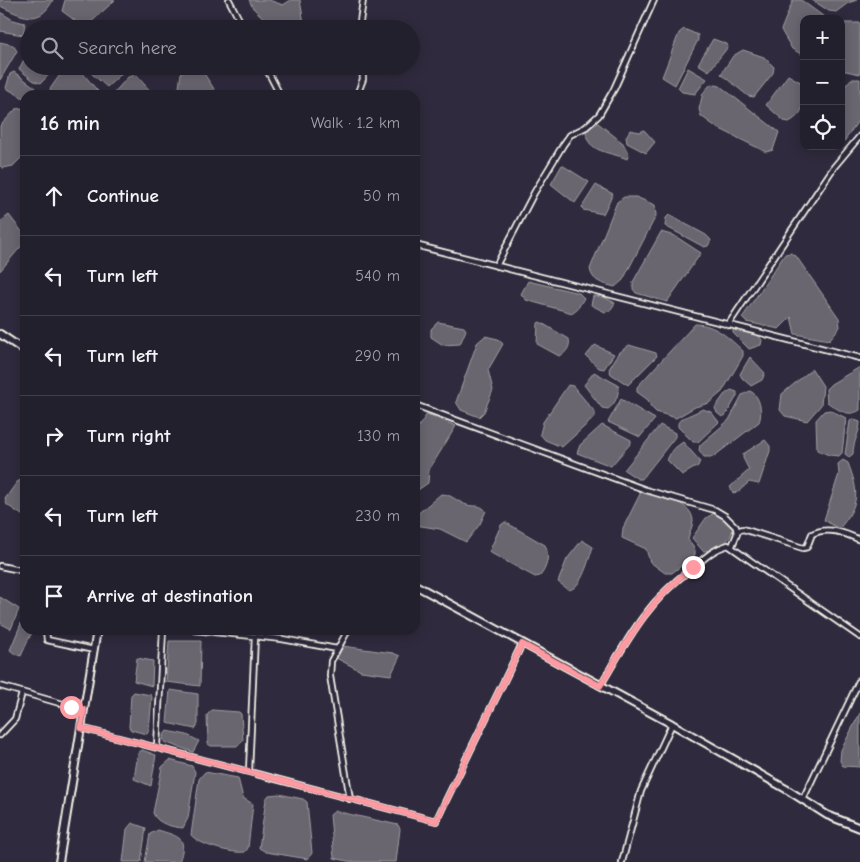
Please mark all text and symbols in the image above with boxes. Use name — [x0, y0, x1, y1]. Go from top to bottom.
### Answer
map controls — [800, 15, 845, 150]
button: + — [800, 15, 845, 60]
search box — [20, 20, 420, 75]
icon: search — [38, 34, 66, 62]
text: Search here — [78, 37, 177, 59]
button: − — [800, 60, 845, 105]
button: locate — [800, 105, 845, 150]
text: 16 min — [40, 111, 100, 135]
text: Walk · 1.2 km — [311, 114, 400, 132]
icon: ahead — [40, 182, 68, 210]
text: Continue — [87, 185, 159, 207]
text: 50 m — [363, 187, 400, 205]
icon: left — [40, 262, 68, 290]
text: Turn left — [87, 265, 158, 287]
text: 540 m — [355, 267, 400, 285]
icon: left — [40, 342, 68, 370]
text: Turn left — [87, 345, 158, 367]
text: 290 m — [355, 347, 400, 365]
icon: right — [40, 422, 68, 450]
text: Turn right — [87, 425, 171, 447]
text: 130 m — [357, 427, 400, 445]
icon: left — [40, 502, 68, 530]
text: Turn left — [87, 505, 158, 527]
text: 230 m — [355, 507, 400, 525]
route end — [682, 556, 705, 579]
icon: arrive — [40, 582, 68, 610]
text: Arrive at destination — [87, 585, 253, 607]
route start — [60, 696, 83, 719]

